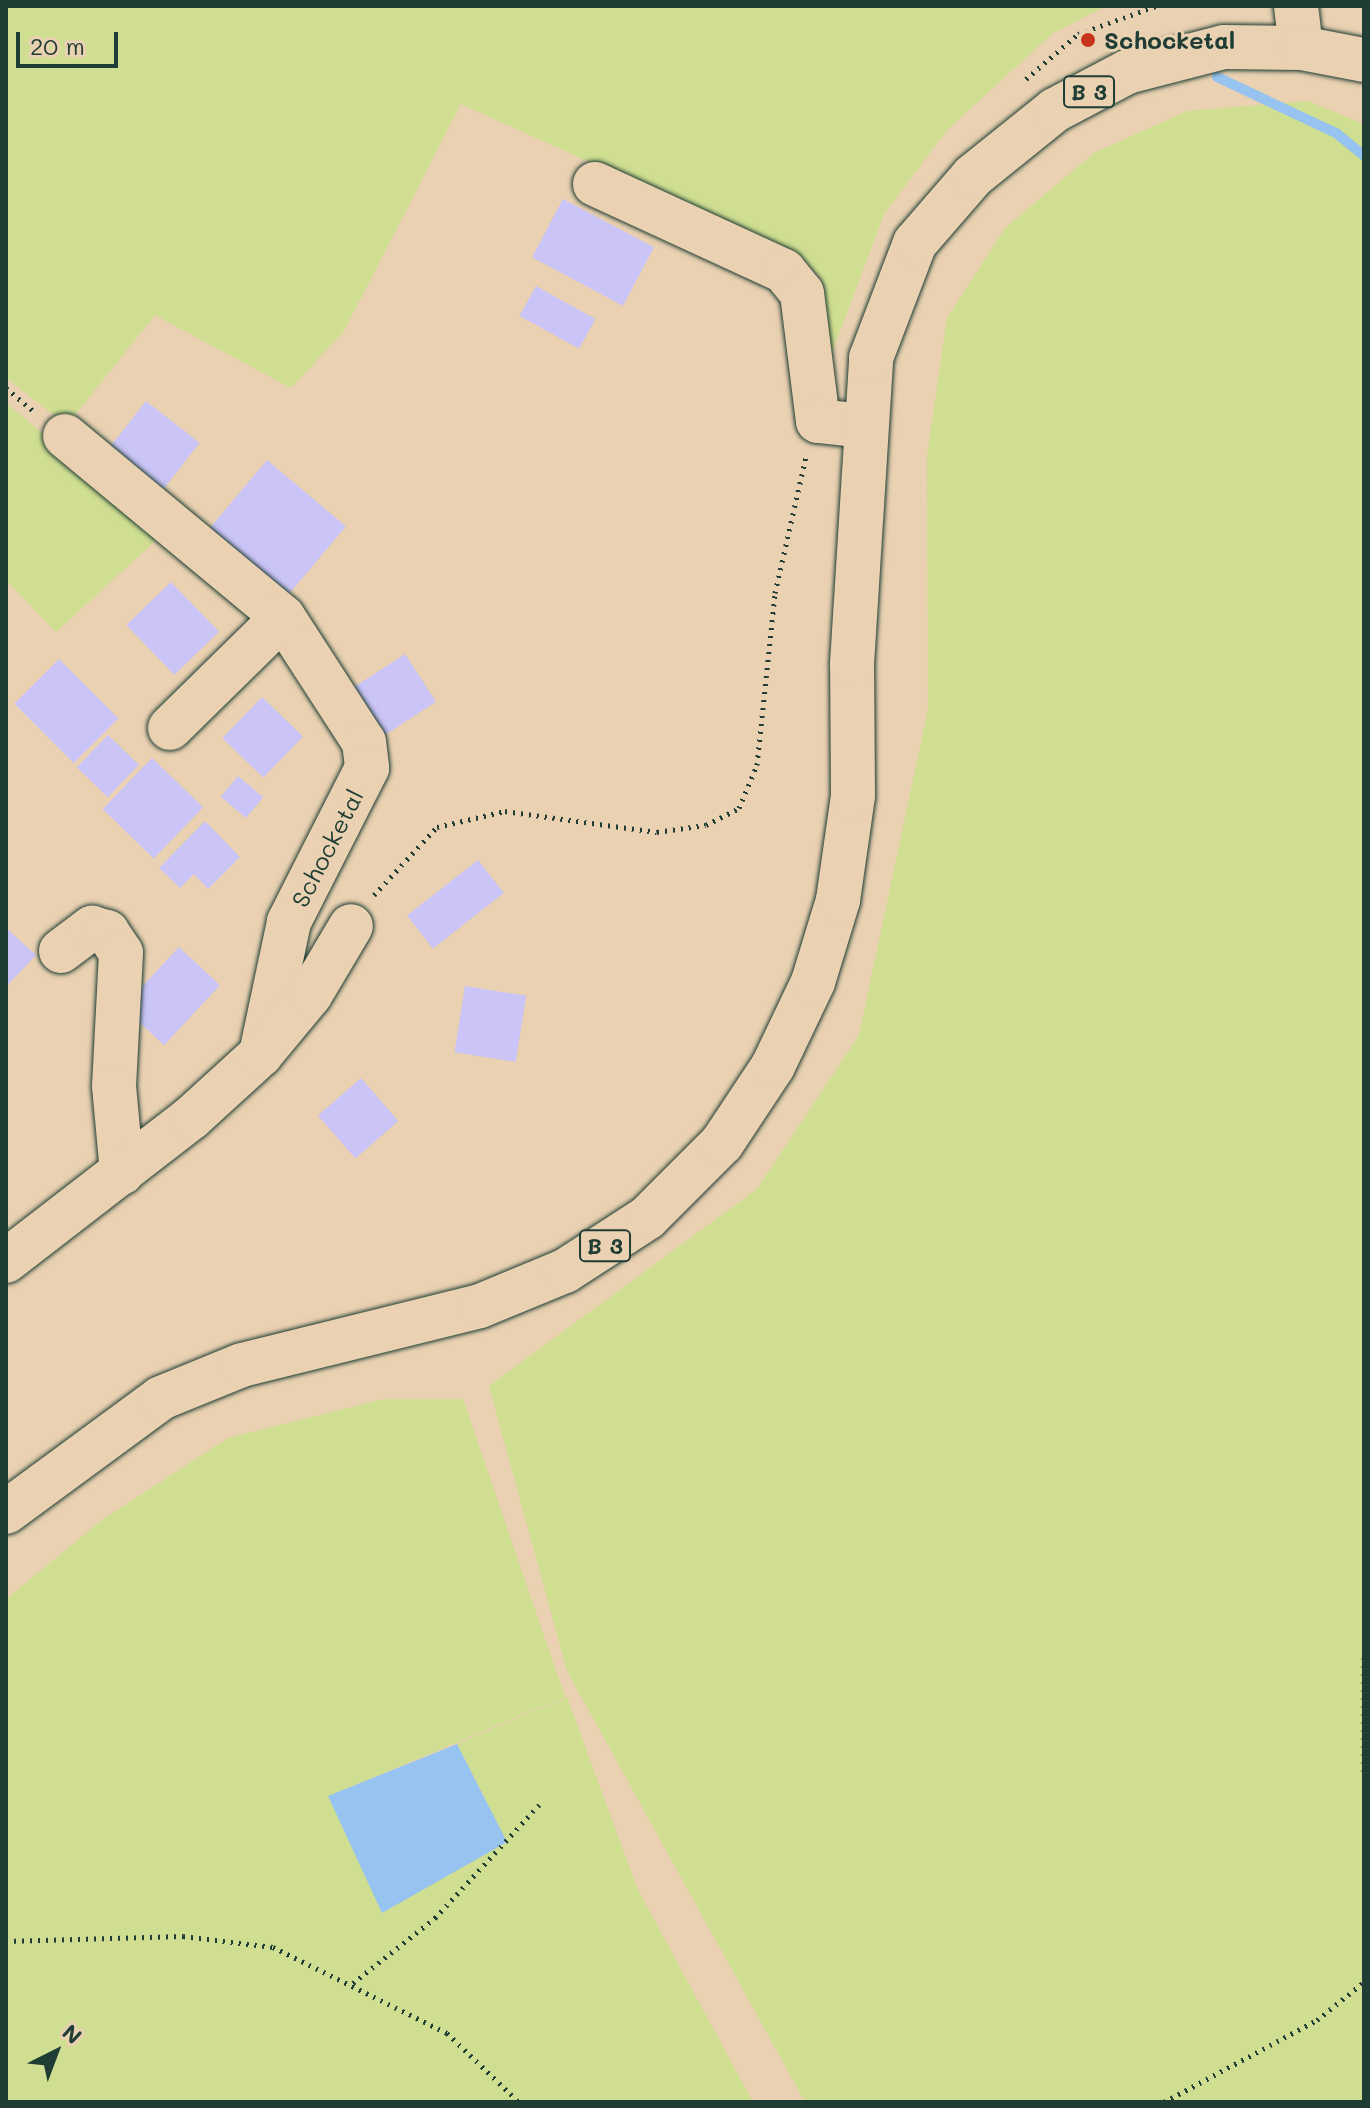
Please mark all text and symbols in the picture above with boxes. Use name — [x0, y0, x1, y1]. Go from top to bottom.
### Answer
scale bar — [20, 16, 122, 66]
place label: Schocketal — [1104, 26, 1235, 54]
text: 20 m — [30, 30, 85, 61]
marker: Schocketal — [1079, 31, 1097, 49]
road number: B 3 — [1063, 74, 1115, 110]
street label: Schocketal — [285, 784, 369, 912]
road number: B 3 — [579, 1228, 631, 1264]
north arrow — [16, 2012, 96, 2092]
text: N — [56, 2017, 88, 2050]

